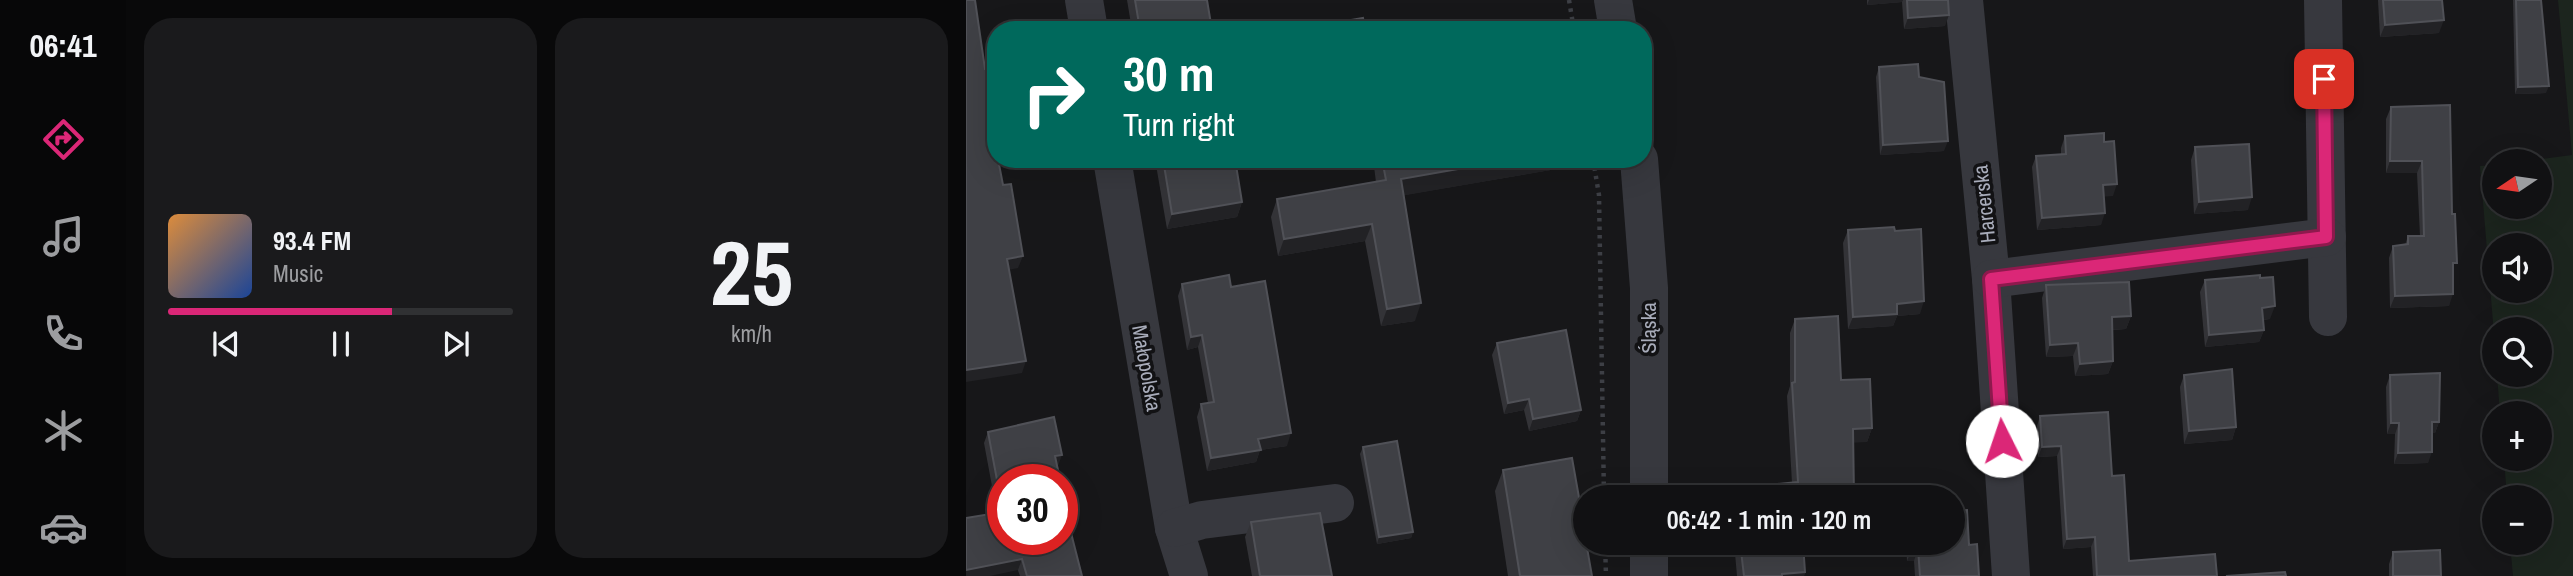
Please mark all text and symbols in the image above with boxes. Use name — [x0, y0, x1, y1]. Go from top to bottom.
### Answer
text: 06:41 — [29, 24, 97, 67]
text: 30 m — [1123, 40, 1215, 106]
icon: right — [1008, 49, 1099, 140]
pin — [2294, 49, 2354, 109]
icon: arrive — [2305, 60, 2343, 98]
text: Turn right — [1123, 103, 1235, 146]
icon: directions — [39, 115, 88, 164]
north arrow — [2482, 149, 2552, 219]
map controls — [2482, 149, 2552, 555]
street label: Harcerska — [1965, 163, 2003, 245]
text: 25 — [710, 211, 793, 333]
icon: music — [39, 212, 88, 261]
text: 93.4 FM — [273, 223, 351, 258]
button: sound — [2482, 233, 2552, 303]
text: Music — [273, 258, 323, 289]
street label: Śląska — [1634, 302, 1663, 354]
icon: phone — [39, 309, 88, 358]
button: search — [2482, 317, 2552, 387]
text: km/h — [731, 318, 772, 349]
street label: Małopolska — [1125, 323, 1169, 414]
icon: previous — [207, 325, 245, 363]
icon: pause — [322, 325, 360, 363]
icon: next — [437, 325, 475, 363]
button: + — [2482, 401, 2552, 471]
position arrow — [1965, 404, 2039, 478]
icon: climate — [39, 406, 88, 455]
speed limit sign: 30 — [987, 464, 1078, 555]
button: − — [2482, 485, 2552, 555]
text: 06:42 · 1 min · 120 m — [1667, 502, 1871, 537]
icon: car — [39, 503, 88, 552]

